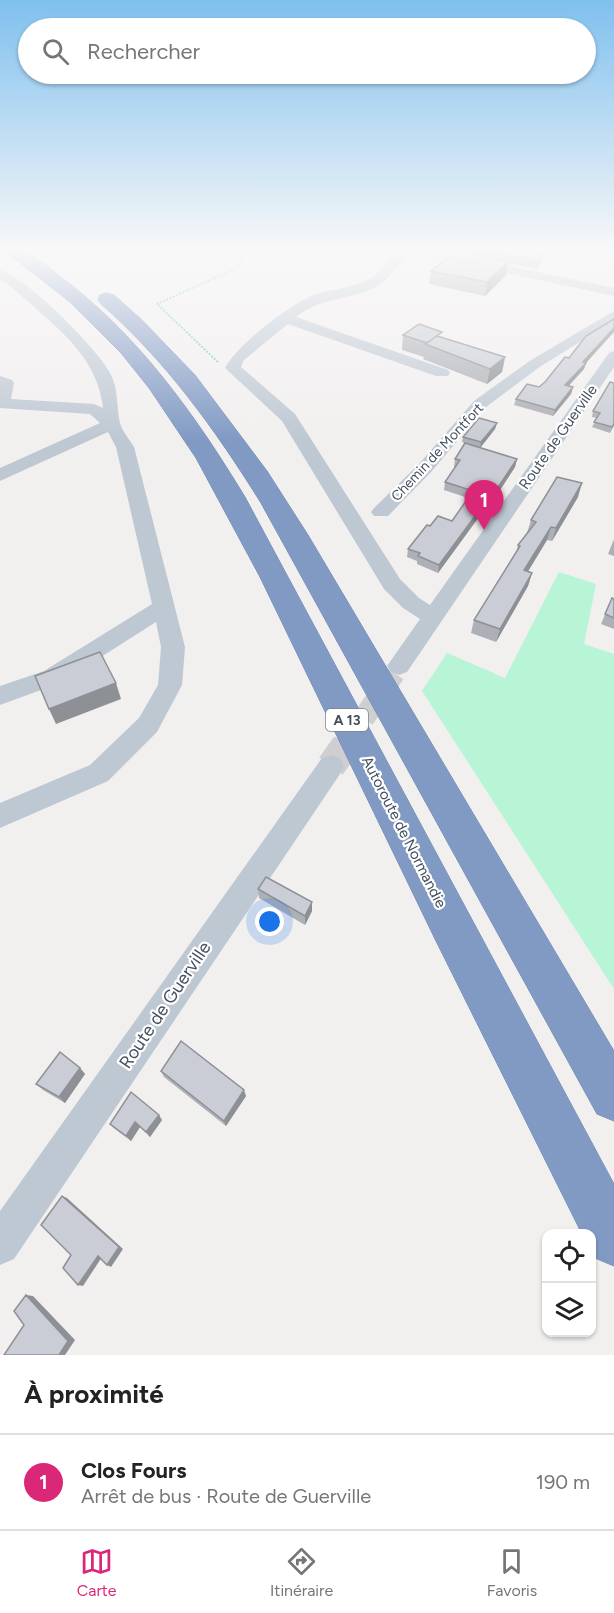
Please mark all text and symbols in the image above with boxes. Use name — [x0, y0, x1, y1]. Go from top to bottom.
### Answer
search box — [18, 18, 596, 84]
icon: search — [39, 35, 72, 68]
text: Rechercher — [87, 38, 200, 65]
street label: Route de Guerville — [515, 381, 601, 493]
street label: Chemin de Montfort — [388, 400, 487, 505]
pin: 1 — [464, 480, 504, 530]
road number: A 13 — [326, 709, 368, 731]
street label: Autoroute de Normandie — [358, 753, 450, 911]
your location — [255, 907, 284, 936]
street label: Route de Guerville — [114, 937, 216, 1073]
map controls — [542, 1229, 596, 1337]
button: locate — [542, 1229, 596, 1283]
button: layers — [542, 1283, 596, 1337]
text: À proximité — [24, 1378, 164, 1410]
text: Clos Fours — [81, 1457, 187, 1484]
text: 1 — [39, 1470, 48, 1494]
text: 190 m — [536, 1470, 590, 1494]
text: Arrêt de bus · Route de Guerville — [81, 1484, 371, 1508]
tab: Carte — [77, 1545, 117, 1600]
tab: Itinéraire — [270, 1545, 333, 1600]
tab: Favoris — [487, 1545, 537, 1600]

